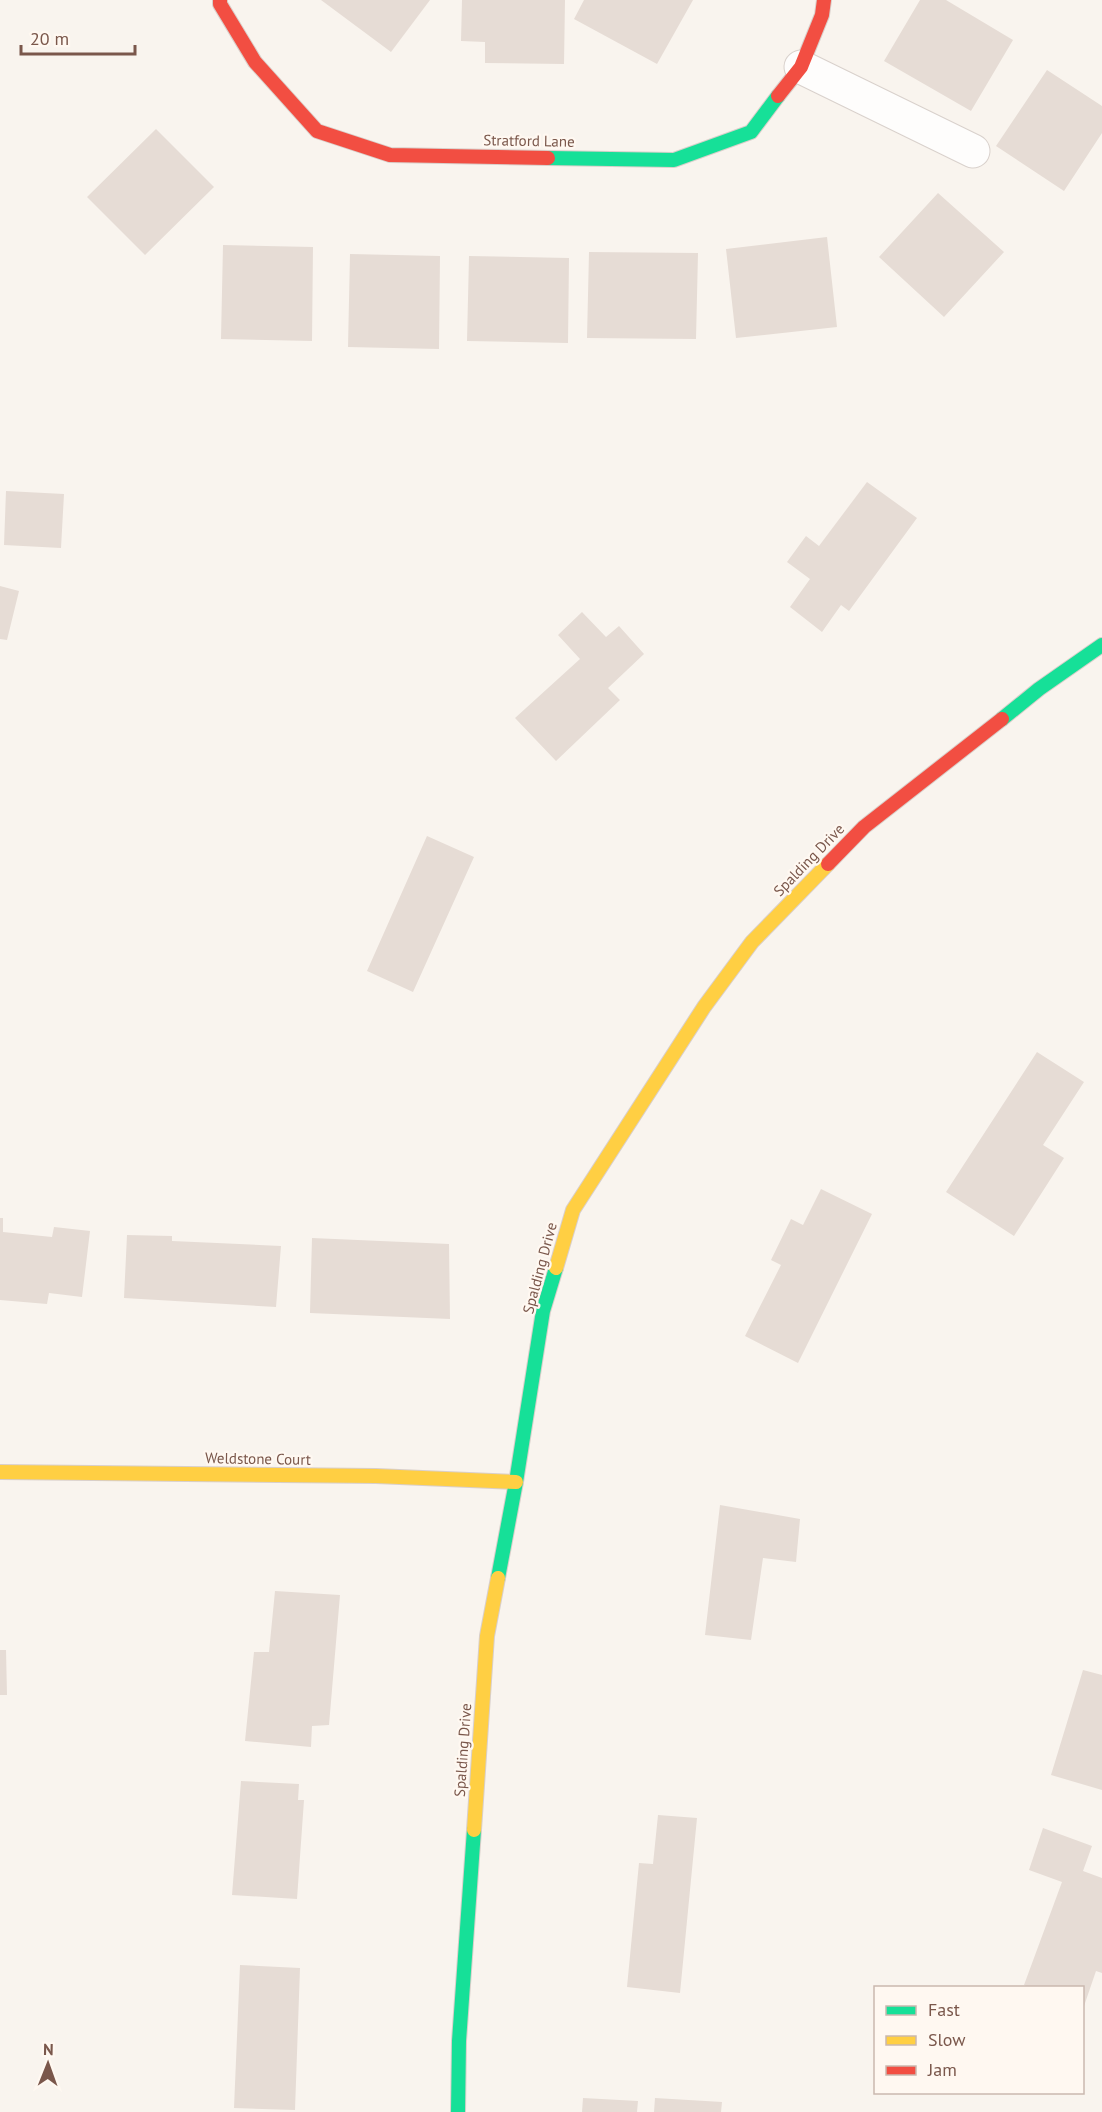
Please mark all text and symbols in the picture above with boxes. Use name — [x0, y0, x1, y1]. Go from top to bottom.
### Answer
scale bar — [21, 18, 135, 56]
text: 20 m — [30, 27, 69, 50]
street label: Stratford Lane — [483, 130, 575, 151]
street label: Spalding Drive — [769, 819, 848, 900]
street label: Spalding Drive — [518, 1220, 561, 1316]
street label: Weldstone Court — [205, 1448, 311, 1469]
street label: Spalding Drive — [450, 1702, 475, 1797]
legend — [874, 1986, 1084, 2094]
text: Fast — [928, 1998, 960, 2021]
text: Slow — [928, 2028, 966, 2051]
north arrow — [18, 2034, 78, 2094]
text: N — [43, 2039, 54, 2059]
text: Jam — [927, 2058, 957, 2081]

